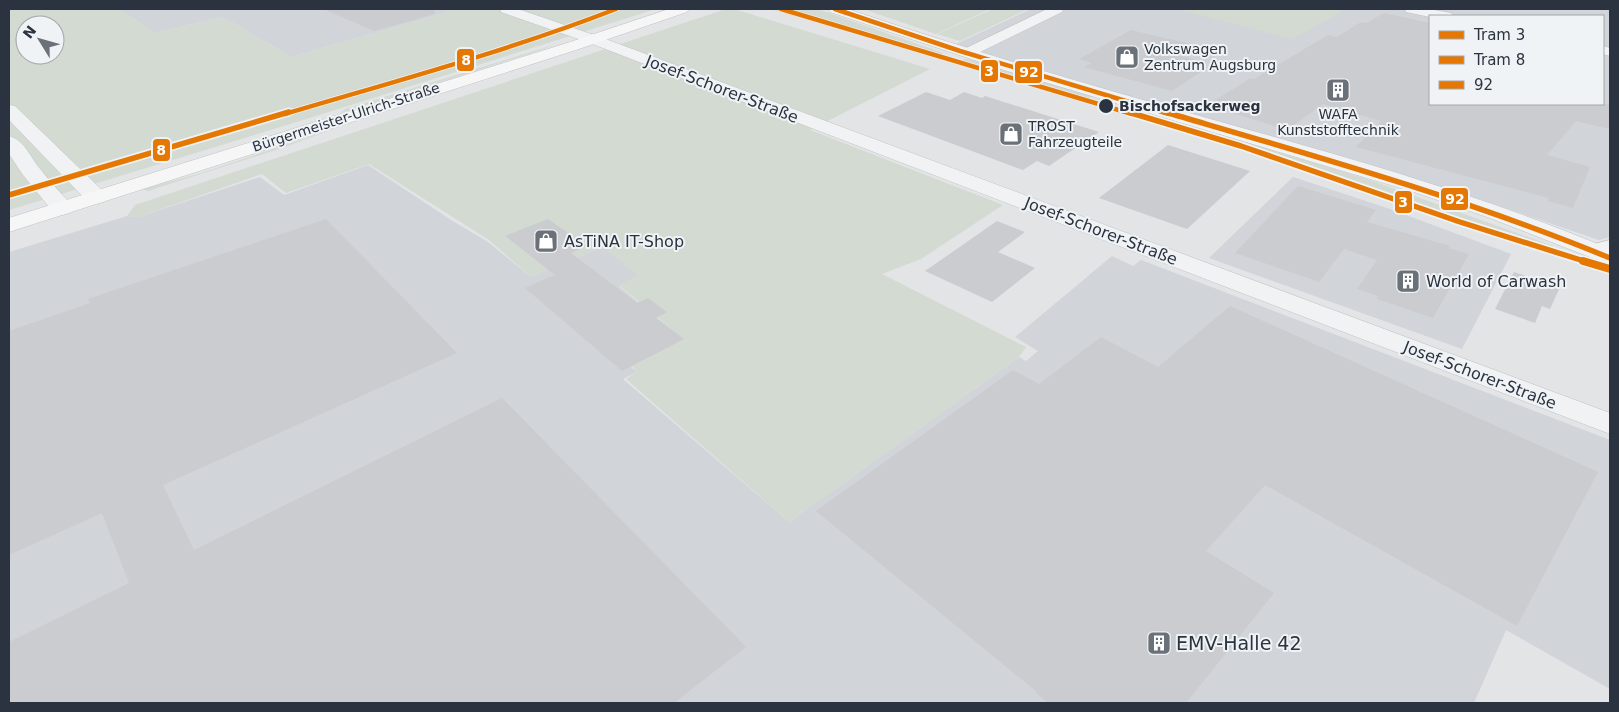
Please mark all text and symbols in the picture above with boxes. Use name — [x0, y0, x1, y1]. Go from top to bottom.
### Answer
north arrow — [15, 15, 65, 65]
legend — [1429, 15, 1604, 105]
text: N — [20, 23, 40, 42]
text: Tram 3 — [1473, 26, 1525, 44]
place label: Volkswagen Zentrum Augsburg — [1144, 41, 1276, 73]
shop icon: Volkswagen Zentrum Augsburg — [1114, 44, 1140, 70]
line badge: 8 — [456, 48, 475, 72]
street label: Josef-Schorer-Straße — [642, 51, 801, 127]
text: Tram 8 — [1473, 51, 1525, 69]
text: 8 — [461, 52, 471, 68]
line badge: 3 — [980, 59, 999, 83]
line badge: 92 — [1014, 60, 1043, 84]
text: 3 — [984, 63, 994, 79]
text: 92 — [1019, 64, 1039, 80]
text: 92 — [1474, 76, 1493, 94]
building icon: WAFA Kunststofftechnik — [1325, 77, 1351, 103]
street label: Bürgermeister-Ulrich-Straße — [250, 79, 442, 155]
marker: Bischofsackerweg — [1097, 97, 1115, 115]
place label: Bischofsackerweg — [1119, 98, 1261, 114]
place label: WAFA Kunststofftechnik — [1277, 106, 1400, 138]
place label: TROST Fahrzeugteile — [1027, 118, 1122, 150]
shop icon: TROST Fahrzeugteile — [998, 121, 1024, 147]
line badge: 8 — [152, 138, 171, 162]
text: 8 — [156, 142, 166, 158]
line badge: 92 — [1440, 187, 1469, 211]
line badge: 3 — [1394, 190, 1413, 214]
text: 92 — [1445, 191, 1465, 207]
street label: Josef-Schorer-Straße — [1021, 193, 1180, 269]
text: 3 — [1398, 194, 1408, 210]
shop icon: AsTiNA IT-Shop — [533, 228, 559, 254]
place label: AsTiNA IT-Shop — [564, 232, 684, 251]
building icon: World of Carwash — [1395, 268, 1421, 294]
place label: World of Carwash — [1426, 272, 1566, 291]
street label: Josef-Schorer-Straße — [1400, 337, 1559, 413]
building icon: EMV-Halle 42 — [1146, 630, 1172, 656]
place label: EMV-Halle 42 — [1176, 632, 1302, 654]

